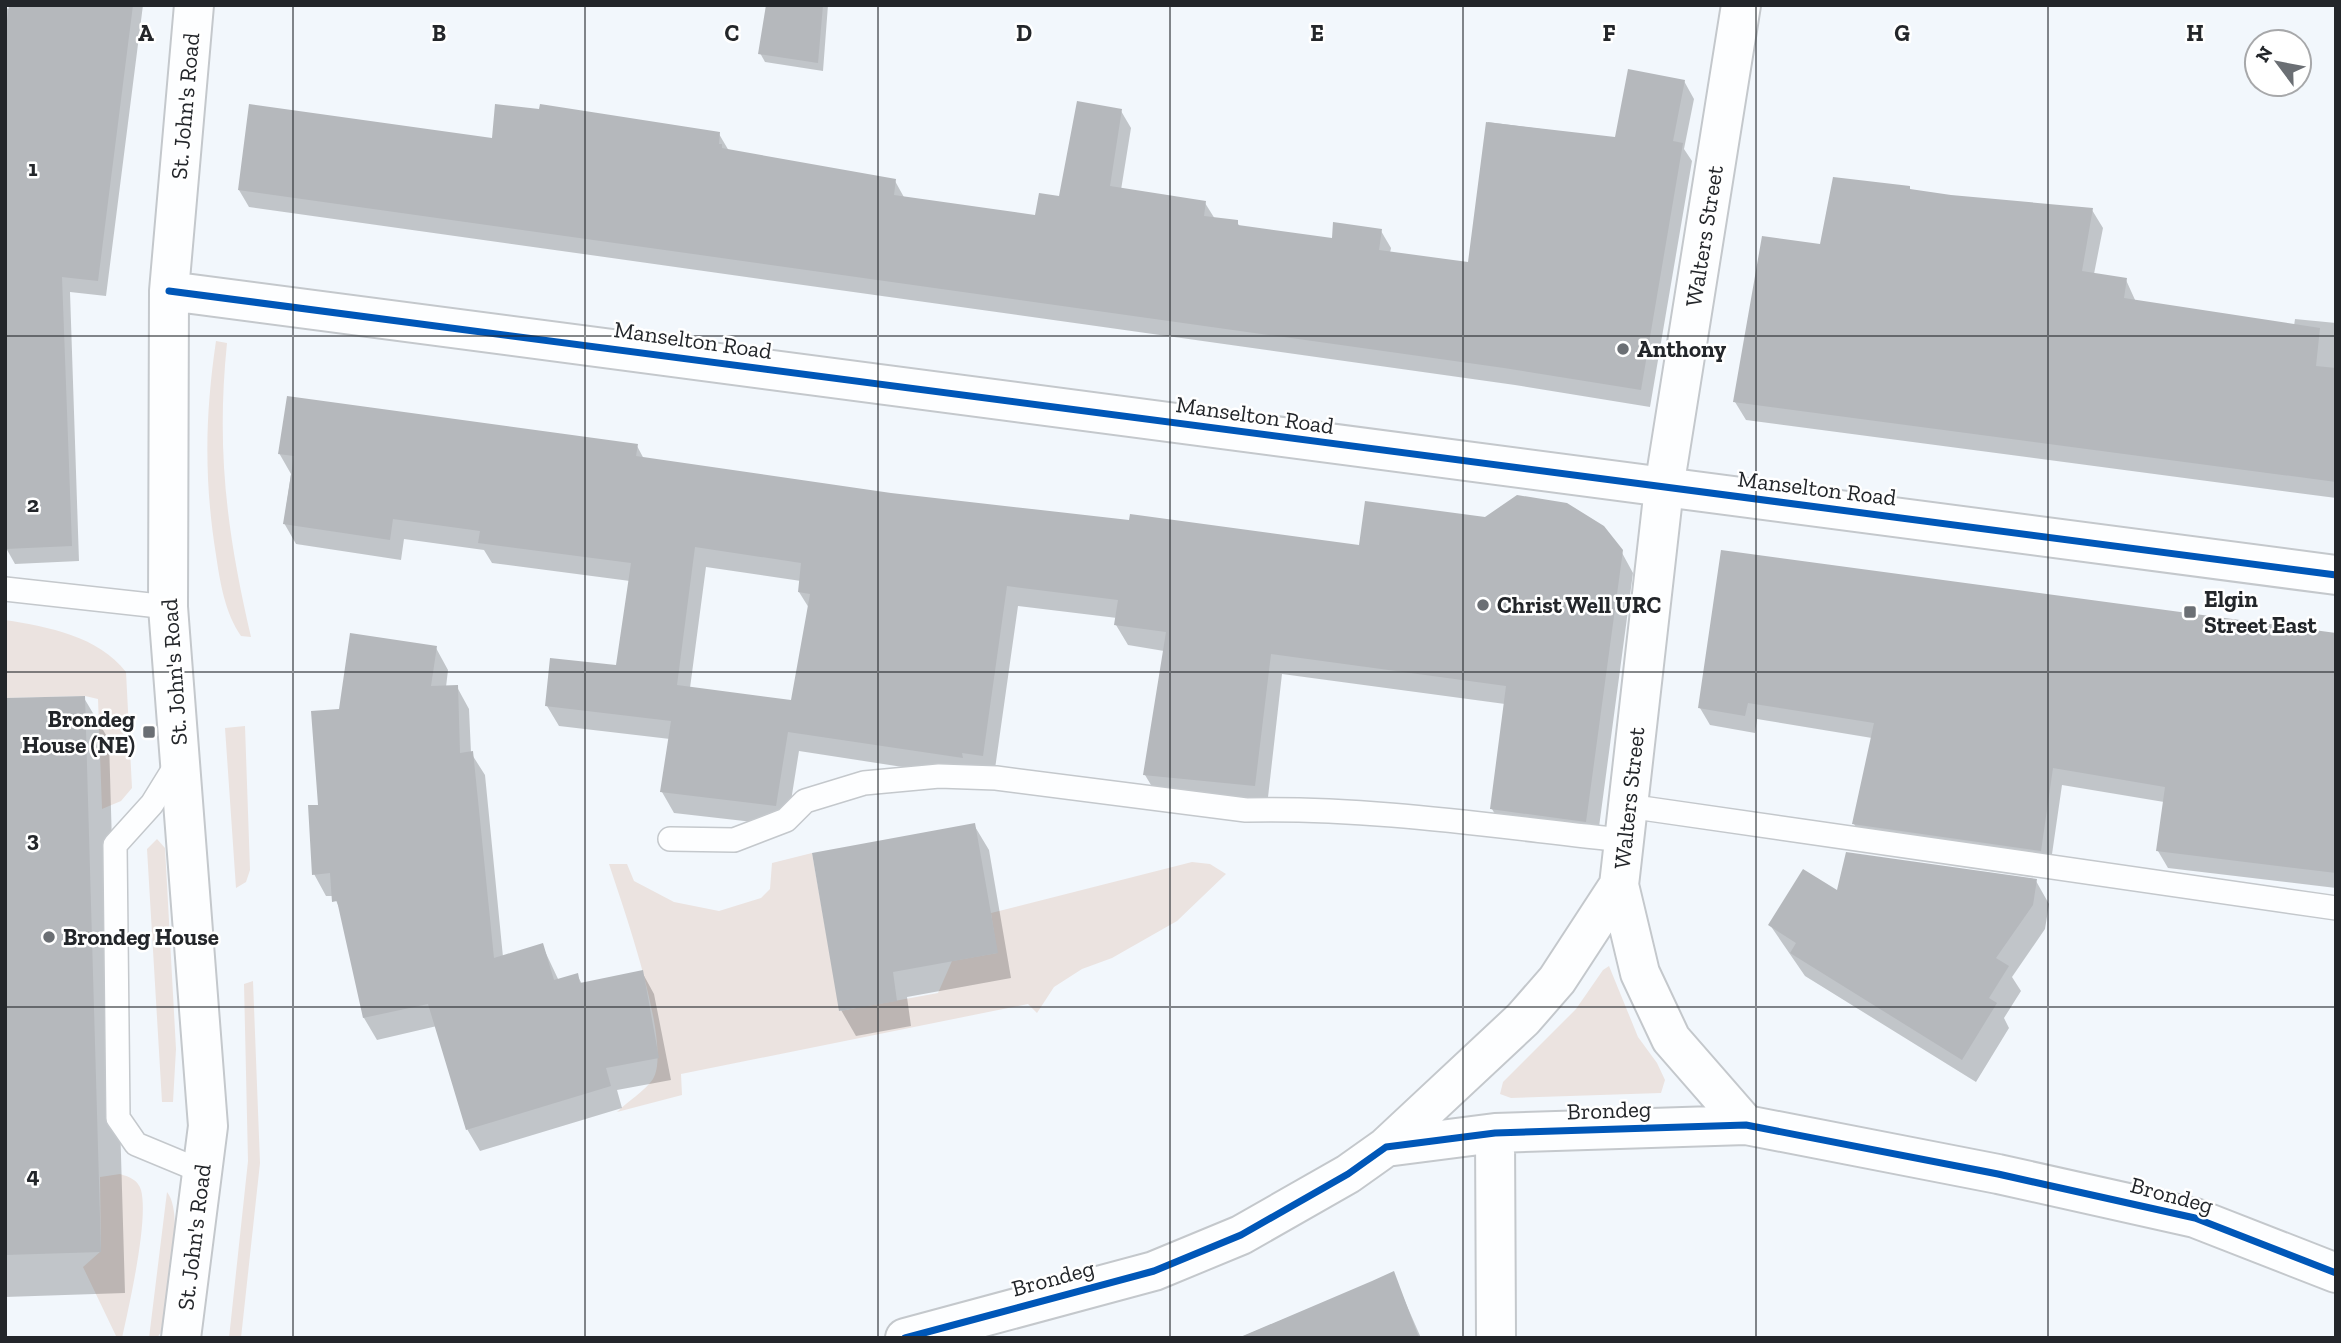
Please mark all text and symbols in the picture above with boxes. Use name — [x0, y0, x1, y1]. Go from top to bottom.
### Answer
text: A — [138, 19, 154, 47]
text: B — [432, 19, 446, 47]
text: C — [725, 19, 739, 47]
text: D — [1016, 19, 1032, 47]
text: E — [1310, 19, 1324, 47]
text: F — [1602, 19, 1616, 47]
text: G — [1894, 19, 1910, 47]
text: H — [2186, 19, 2204, 47]
north arrow — [2243, 28, 2313, 98]
street label: St. John's Road — [165, 31, 205, 180]
text: N — [2250, 42, 2278, 66]
text: 1 — [28, 154, 38, 182]
street label: Walters Street — [1679, 163, 1729, 309]
street label: Manselton Road — [612, 315, 774, 365]
place label: Anthony — [1637, 335, 1727, 363]
marker: Anthony — [1615, 341, 1631, 357]
street label: Manselton Road — [1174, 390, 1336, 440]
street label: Manselton Road — [1736, 464, 1898, 512]
text: 2 — [27, 490, 39, 518]
place label: Elgin Street East — [2204, 585, 2318, 639]
place label: Christ Well URC — [1497, 591, 1661, 619]
street label: St. John's Road — [155, 597, 193, 746]
marker: Christ Well URC — [1475, 597, 1491, 613]
marker: Elgin Street East — [2182, 604, 2198, 620]
place label: Brondeg House (NE) — [22, 705, 135, 759]
marker: Brondeg House (NE) — [141, 724, 157, 740]
street label: Walters Street — [1608, 725, 1650, 870]
text: 3 — [27, 825, 39, 853]
place label: Brondeg House — [63, 923, 219, 951]
marker: Brondeg House — [41, 929, 57, 945]
street label: Brondeg — [1566, 1095, 1652, 1125]
text: 4 — [26, 1161, 40, 1189]
street label: St. John's Road — [171, 1162, 217, 1312]
street label: Brondeg — [2128, 1171, 2217, 1220]
street label: Brondeg — [1009, 1253, 1098, 1302]

